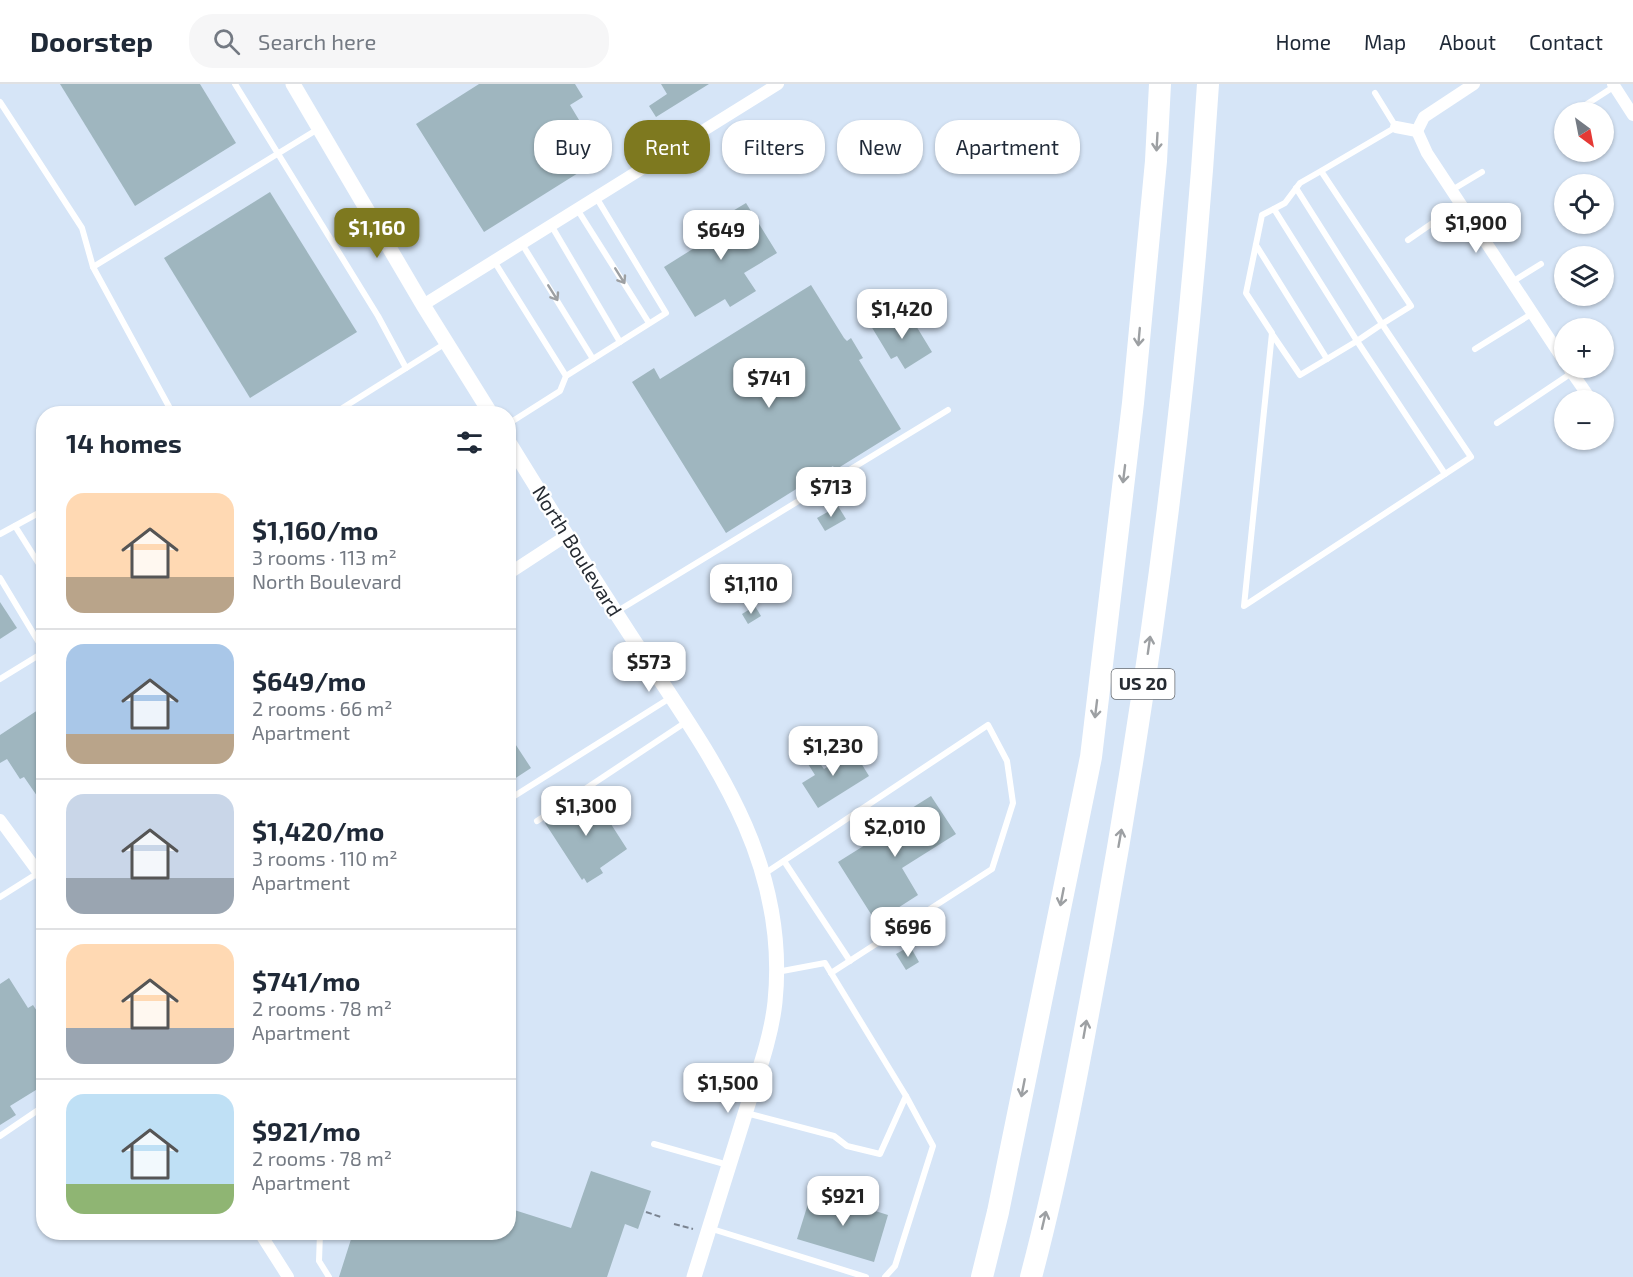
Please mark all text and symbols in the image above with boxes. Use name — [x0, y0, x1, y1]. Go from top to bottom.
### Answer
search box — [189, 14, 609, 68]
text: Doorstep — [30, 24, 153, 58]
icon: search — [210, 25, 243, 58]
text: Search here — [258, 28, 376, 54]
text: Home — [1275, 29, 1331, 54]
text: Map — [1364, 29, 1406, 54]
text: About — [1439, 29, 1496, 54]
text: Contact — [1529, 29, 1603, 54]
north arrow — [1554, 102, 1614, 162]
map controls — [1554, 102, 1614, 450]
chip: Buy — [534, 120, 612, 174]
chip: Rent — [624, 120, 710, 174]
chip: Filters — [722, 120, 825, 174]
chip: New — [837, 120, 923, 174]
chip: Apartment — [935, 120, 1080, 174]
one-way arrow — [1151, 132, 1162, 152]
button: locate — [1554, 174, 1614, 234]
pin: $1,900 — [1427, 203, 1525, 254]
pin: $1,160 — [328, 208, 426, 259]
pin: $649 — [685, 210, 757, 261]
text: $1,900 — [1445, 210, 1507, 234]
text: $1,160 — [348, 215, 406, 239]
text: $649 — [697, 217, 745, 241]
button: layers — [1554, 246, 1614, 306]
one-way arrow — [614, 267, 626, 284]
one-way arrow — [547, 284, 559, 301]
pin: $1,420 — [853, 289, 951, 340]
text: $1,420 — [871, 296, 933, 320]
button: + — [1554, 318, 1614, 378]
one-way arrow — [1133, 326, 1144, 346]
pin: $741 — [733, 358, 805, 409]
text: $741 — [747, 365, 791, 389]
button: − — [1554, 390, 1614, 450]
icon: filters — [453, 426, 486, 459]
text: 14 homes — [66, 427, 182, 458]
one-way arrow — [1119, 463, 1130, 483]
pin: $713 — [795, 467, 867, 518]
text: $713 — [810, 474, 852, 498]
street label: North Boulevard — [528, 481, 628, 620]
text: $1,160/mo — [252, 514, 378, 545]
icon: home — [114, 517, 186, 589]
text: 3 rooms · 113 m² — [252, 545, 397, 569]
pin: $1,110 — [702, 564, 800, 615]
text: North Boulevard — [252, 569, 402, 593]
text: $1,110 — [724, 571, 778, 595]
one-way arrow — [1144, 635, 1155, 655]
pin: $573 — [613, 642, 685, 693]
text: $573 — [627, 649, 671, 673]
text: $649/mo — [252, 665, 366, 696]
icon: home — [114, 668, 186, 740]
road number: US 20 — [1112, 669, 1174, 699]
text: 2 rooms · 66 m² — [252, 696, 393, 720]
one-way arrow — [1091, 698, 1102, 718]
text: Apartment — [252, 720, 350, 744]
pin: $1,230 — [784, 726, 882, 777]
text: $1,230 — [803, 733, 863, 757]
pin: $1,300 — [537, 786, 635, 837]
text: $1,300 — [555, 793, 617, 817]
pin: $2,010 — [846, 807, 944, 858]
text: $2,010 — [864, 814, 926, 838]
text: $1,420/mo — [252, 815, 384, 846]
icon: home — [114, 818, 186, 890]
one-way arrow — [1115, 828, 1126, 848]
text: 3 rooms · 110 m² — [252, 846, 398, 870]
text: Apartment — [252, 870, 350, 894]
one-way arrow — [1056, 886, 1067, 906]
pin: $696 — [872, 907, 944, 958]
text: $696 — [885, 914, 932, 938]
text: $741/mo — [252, 965, 360, 996]
icon: home — [114, 968, 186, 1040]
text: 2 rooms · 78 m² — [252, 996, 392, 1020]
text: Apartment — [252, 1020, 350, 1044]
one-way arrow — [1080, 1020, 1091, 1040]
pin: $1,500 — [679, 1063, 777, 1114]
text: $1,500 — [697, 1070, 759, 1094]
one-way arrow — [1017, 1078, 1028, 1097]
text: $921/mo — [252, 1115, 361, 1146]
icon: home — [114, 1118, 186, 1190]
text: 2 rooms · 78 m² — [252, 1146, 392, 1170]
text: Apartment — [252, 1170, 350, 1194]
pin: $921 — [807, 1176, 879, 1227]
text: $921 — [821, 1183, 865, 1207]
one-way arrow — [1039, 1211, 1050, 1230]

